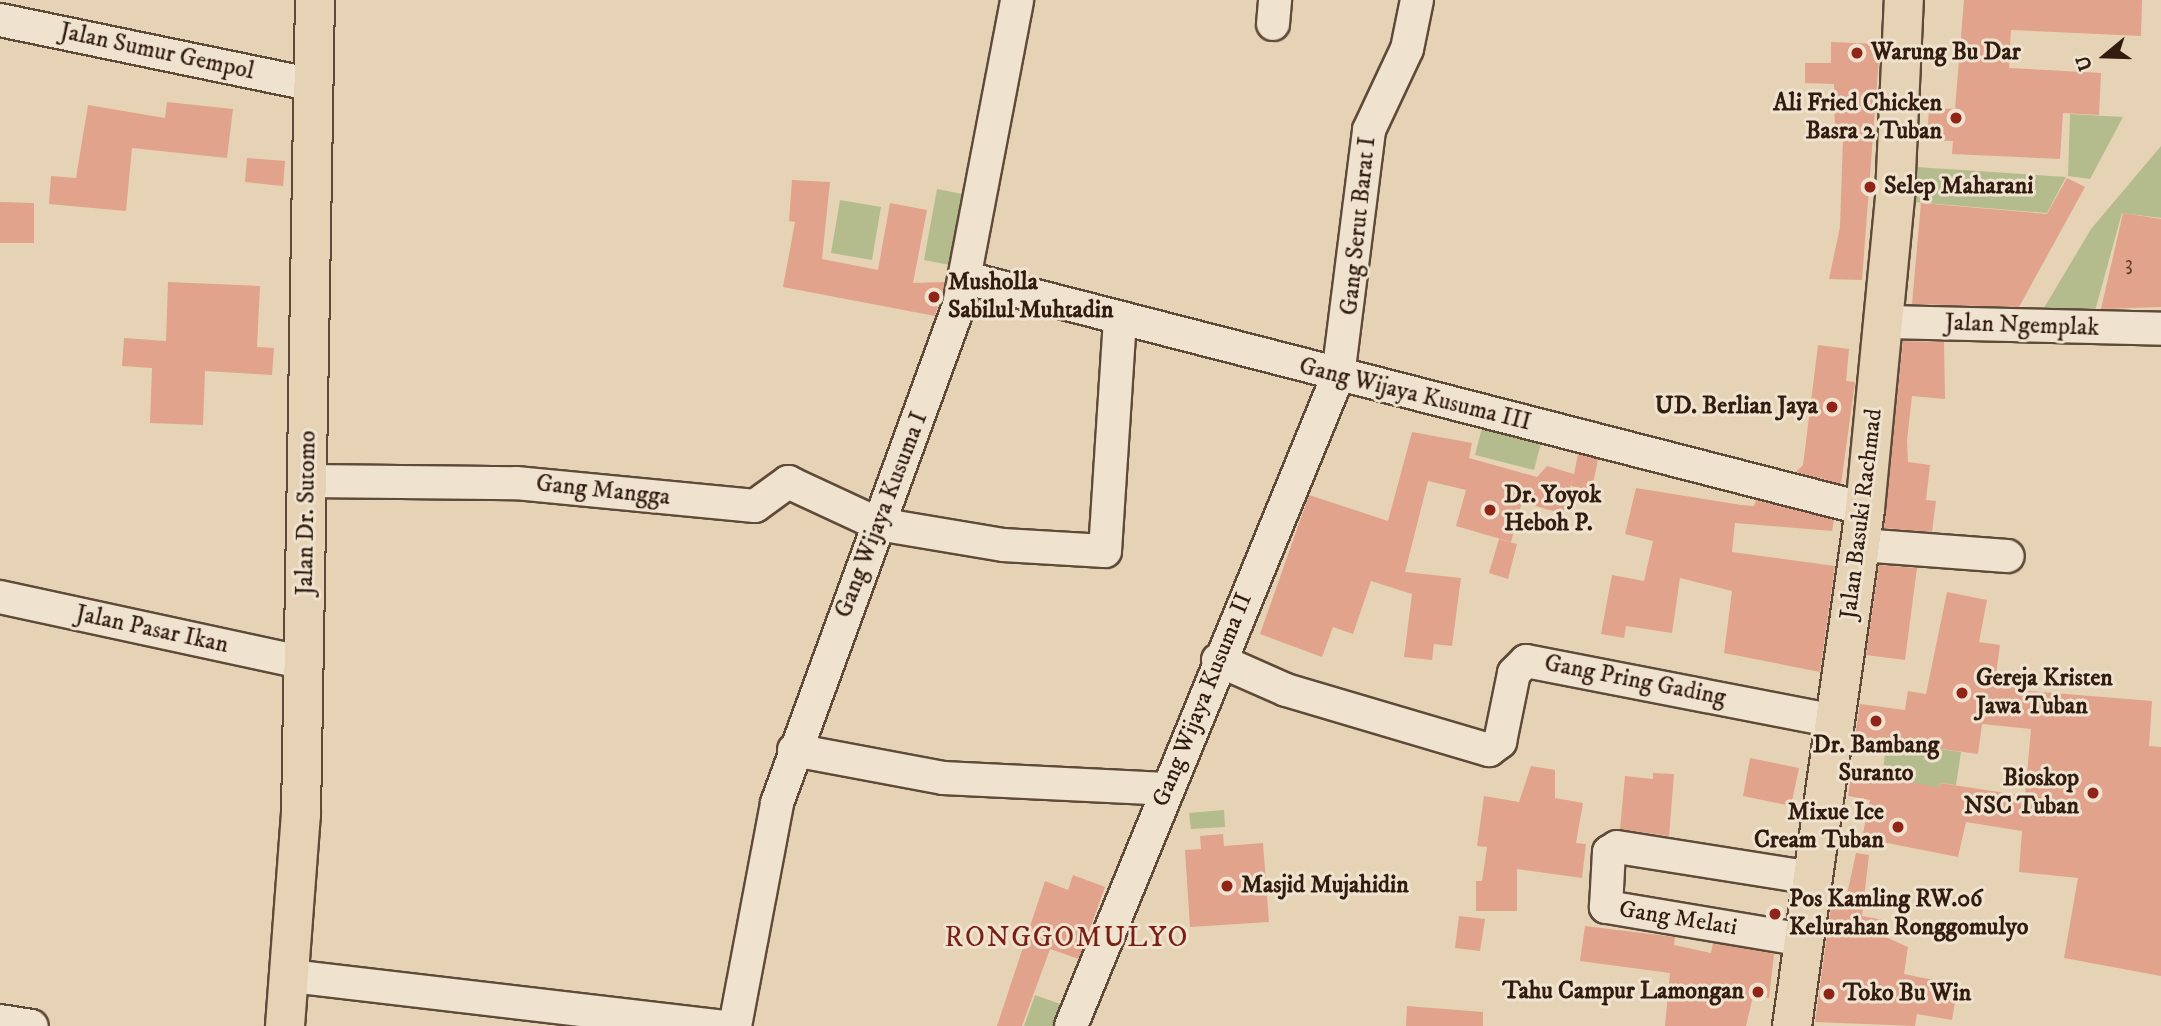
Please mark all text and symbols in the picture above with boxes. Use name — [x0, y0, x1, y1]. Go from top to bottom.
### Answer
street label: Jalan Sumur Gempol — [57, 17, 257, 87]
north arrow — [2070, 21, 2140, 91]
place label: Warung Bu Dar — [1871, 39, 2021, 67]
marker: Warung Bu Dar — [1849, 45, 1865, 61]
text: U — [2071, 52, 2098, 74]
place label: Ali Fried Chicken Basra 2 Tuban — [1773, 90, 1942, 146]
marker: Ali Fried Chicken Basra 2 Tuban — [1948, 110, 1964, 126]
street label: Gang Serut Barat I — [1335, 135, 1383, 317]
place label: Selep Maharani — [1884, 173, 2034, 201]
marker: Selep Maharani — [1862, 179, 1878, 195]
house number: 3 — [2125, 251, 2133, 277]
place label: Musholla Sabilul Muhtadin — [948, 269, 1113, 325]
marker: Musholla Sabilul Muhtadin — [926, 289, 942, 305]
street label: Jalan Ngemplak — [1944, 309, 2100, 343]
street label: Gang Wijaya Kusuma III — [1296, 352, 1534, 438]
place label: UD. Berlian Jaya — [1655, 393, 1818, 421]
marker: UD. Berlian Jaya — [1824, 399, 1840, 415]
street label: Jalan Basuki Rachmad — [1835, 407, 1889, 621]
street label: Gang Wijaya Kusuma I — [829, 408, 935, 622]
street label: Jalan Dr. Sutomo — [291, 430, 323, 596]
street label: Gang Mangga — [535, 470, 671, 512]
place label: Dr. Yoyok Heboh P. — [1504, 482, 1601, 538]
marker: Dr. Yoyok Heboh P. — [1482, 502, 1498, 518]
street label: Gang Wijaya Kusuma II — [1147, 589, 1259, 811]
street label: Jalan Pasar Ikan — [73, 600, 231, 660]
street label: Gang Pring Gading — [1542, 649, 1728, 713]
place label: Gereja Kristen Jawa Tuban — [1976, 665, 2113, 721]
marker: Gereja Kristen Jawa Tuban — [1954, 685, 1970, 701]
marker: Dr. Bambang Suranto — [1868, 713, 1884, 729]
place label: Dr. Bambang Suranto — [1813, 732, 1939, 788]
place label: Bioskop NSC Tuban — [1964, 765, 2079, 821]
marker: Bioskop NSC Tuban — [2085, 785, 2101, 801]
place label: Mixue Ice Cream Tuban — [1754, 799, 1884, 855]
marker: Mixue Ice Cream Tuban — [1890, 819, 1906, 835]
place label: Masjid Mujahidin — [1241, 872, 1409, 900]
marker: Masjid Mujahidin — [1219, 878, 1235, 894]
place label: Pos Kamling RW.06 Kelurahan Ronggomulyo — [1789, 886, 2028, 942]
street label: Gang Melati — [1617, 895, 1739, 943]
marker: Pos Kamling RW.06 Kelurahan Ronggomulyo — [1767, 906, 1783, 922]
district label: RONGGOMULYO — [946, 921, 1188, 955]
place label: Tahu Campur Lamongan — [1503, 978, 1744, 1006]
place label: Toko Bu Win — [1843, 980, 1971, 1008]
marker: Tahu Campur Lamongan — [1750, 984, 1766, 1000]
marker: Toko Bu Win — [1821, 986, 1837, 1002]

